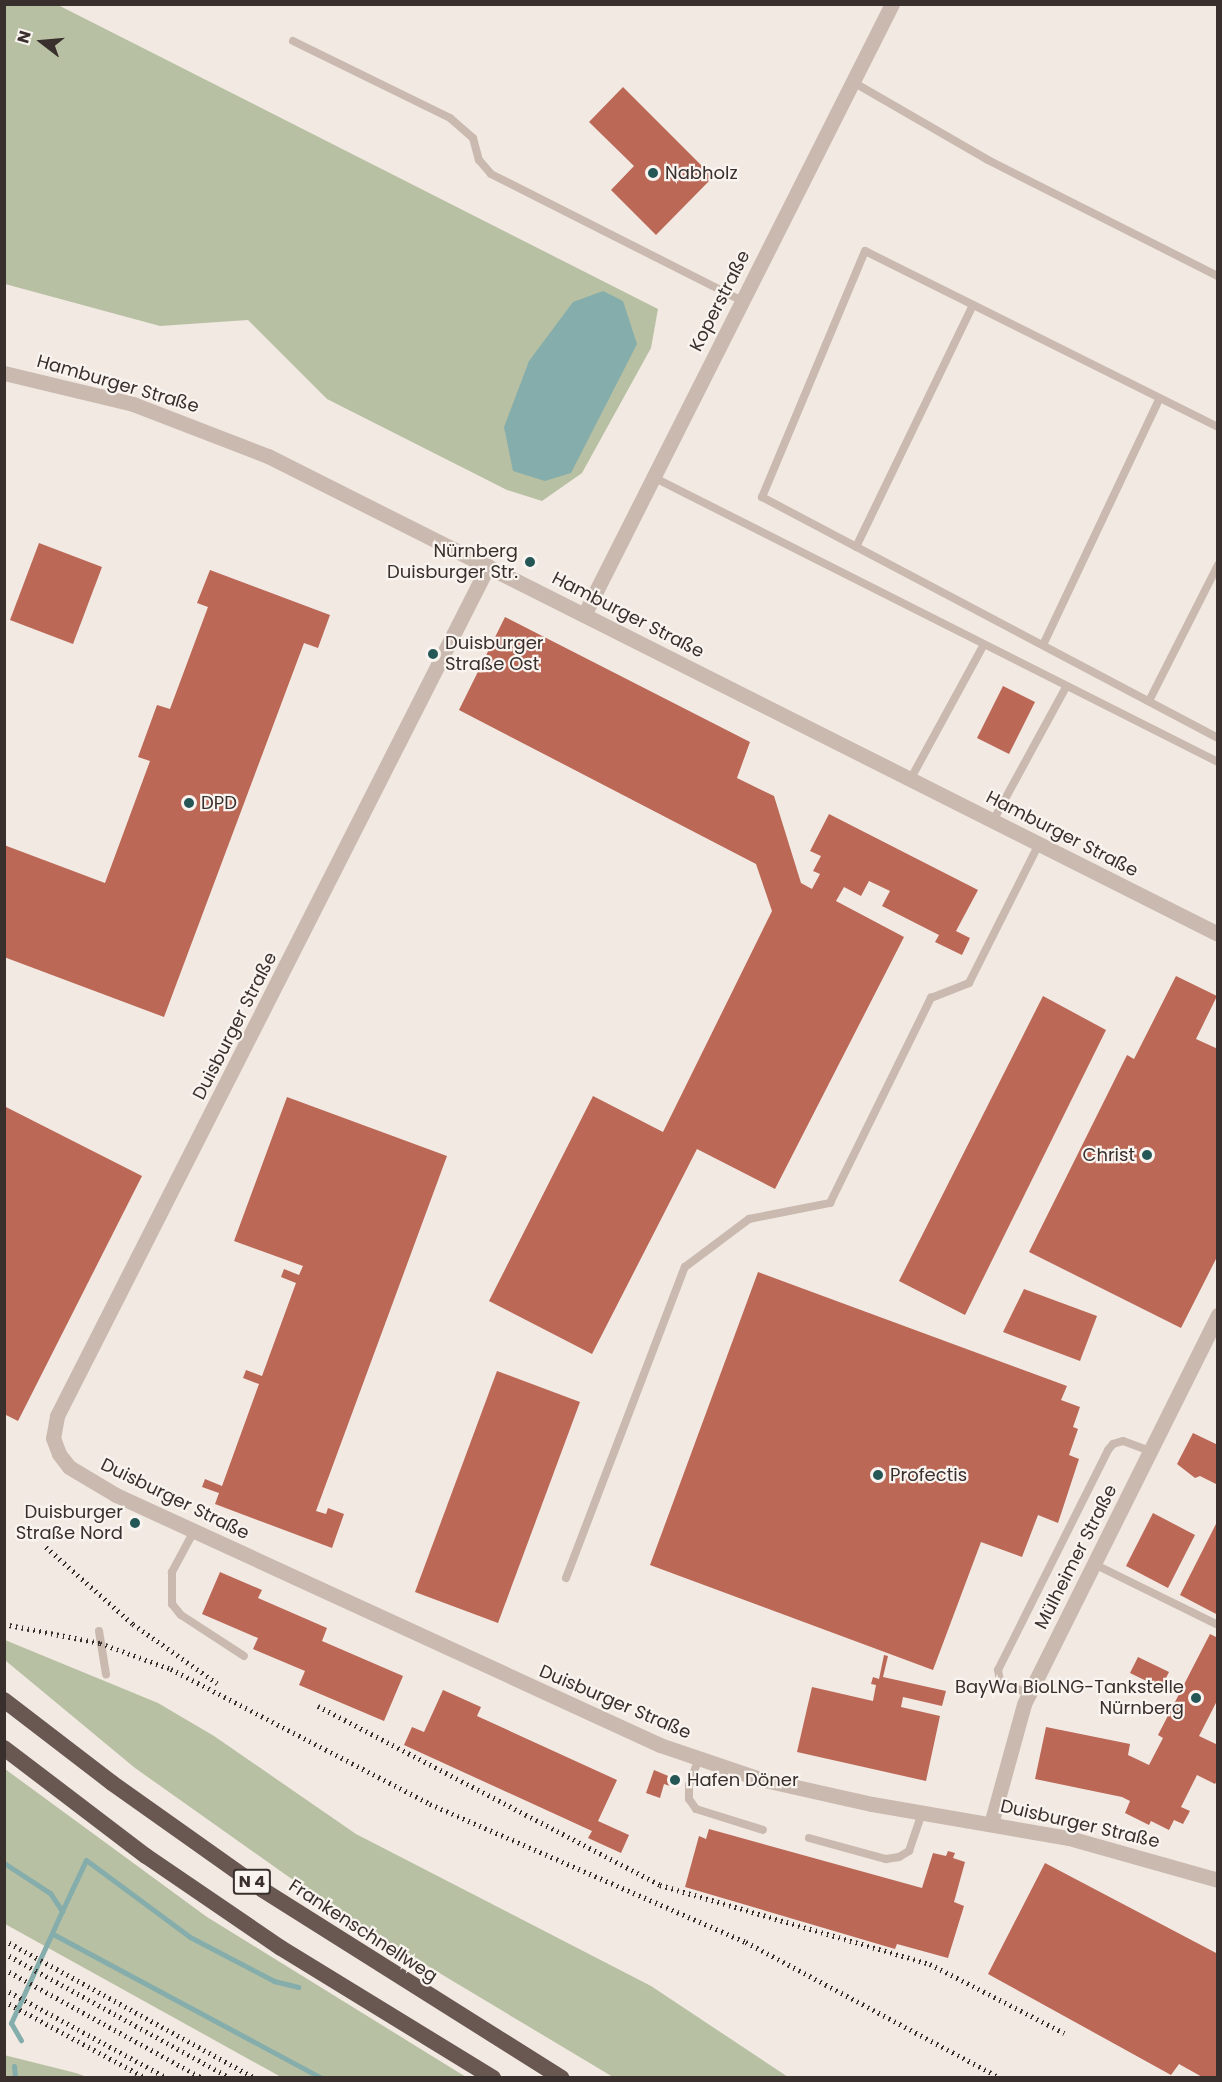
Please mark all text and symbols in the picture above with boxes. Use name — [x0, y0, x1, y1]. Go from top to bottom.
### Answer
north arrow — [12, 12, 72, 72]
text: N — [11, 28, 37, 46]
place label: Nabholz — [665, 162, 738, 184]
marker: Nabholz — [646, 166, 660, 180]
street label: Koperstraße — [685, 247, 755, 355]
street label: Hamburger Straße — [34, 350, 202, 418]
place label: Nürnberg Duisburger Str. — [387, 541, 518, 584]
marker: Nürnberg Duisburger Str. — [523, 555, 537, 569]
street label: Hamburger Straße — [548, 567, 708, 663]
place label: Duisburger Straße Ost — [445, 633, 544, 676]
marker: Duisburger Straße Ost — [426, 647, 440, 661]
street label: Hamburger Straße — [982, 786, 1142, 882]
place label: DPD — [201, 792, 237, 814]
marker: DPD — [182, 796, 196, 810]
street label: Duisburger Straße — [188, 949, 282, 1103]
place label: Christ — [1082, 1144, 1135, 1166]
marker: Christ — [1140, 1148, 1154, 1162]
street label: Duisburger Straße — [97, 1454, 253, 1544]
place label: Profectis — [890, 1464, 967, 1486]
marker: Profectis — [871, 1468, 885, 1482]
street label: Mülheimer Straße — [1030, 1481, 1122, 1633]
place label: Duisburger Straße Nord — [16, 1502, 123, 1544]
marker: Duisburger Straße Nord — [128, 1516, 142, 1530]
street label: Duisburger Straße — [536, 1660, 694, 1744]
place label: BayWa BioLNG-Tankstelle Nürnberg — [955, 1677, 1184, 1720]
marker: BayWa BioLNG-Tankstelle Nürnberg — [1189, 1691, 1203, 1705]
place label: Hafen Döner — [687, 1769, 799, 1791]
marker: Hafen Döner — [668, 1773, 682, 1787]
street label: Duisburger Straße — [998, 1795, 1162, 1853]
road number: N 4 — [232, 1869, 272, 1895]
street label: Frankenschnellweg — [285, 1875, 441, 1987]

